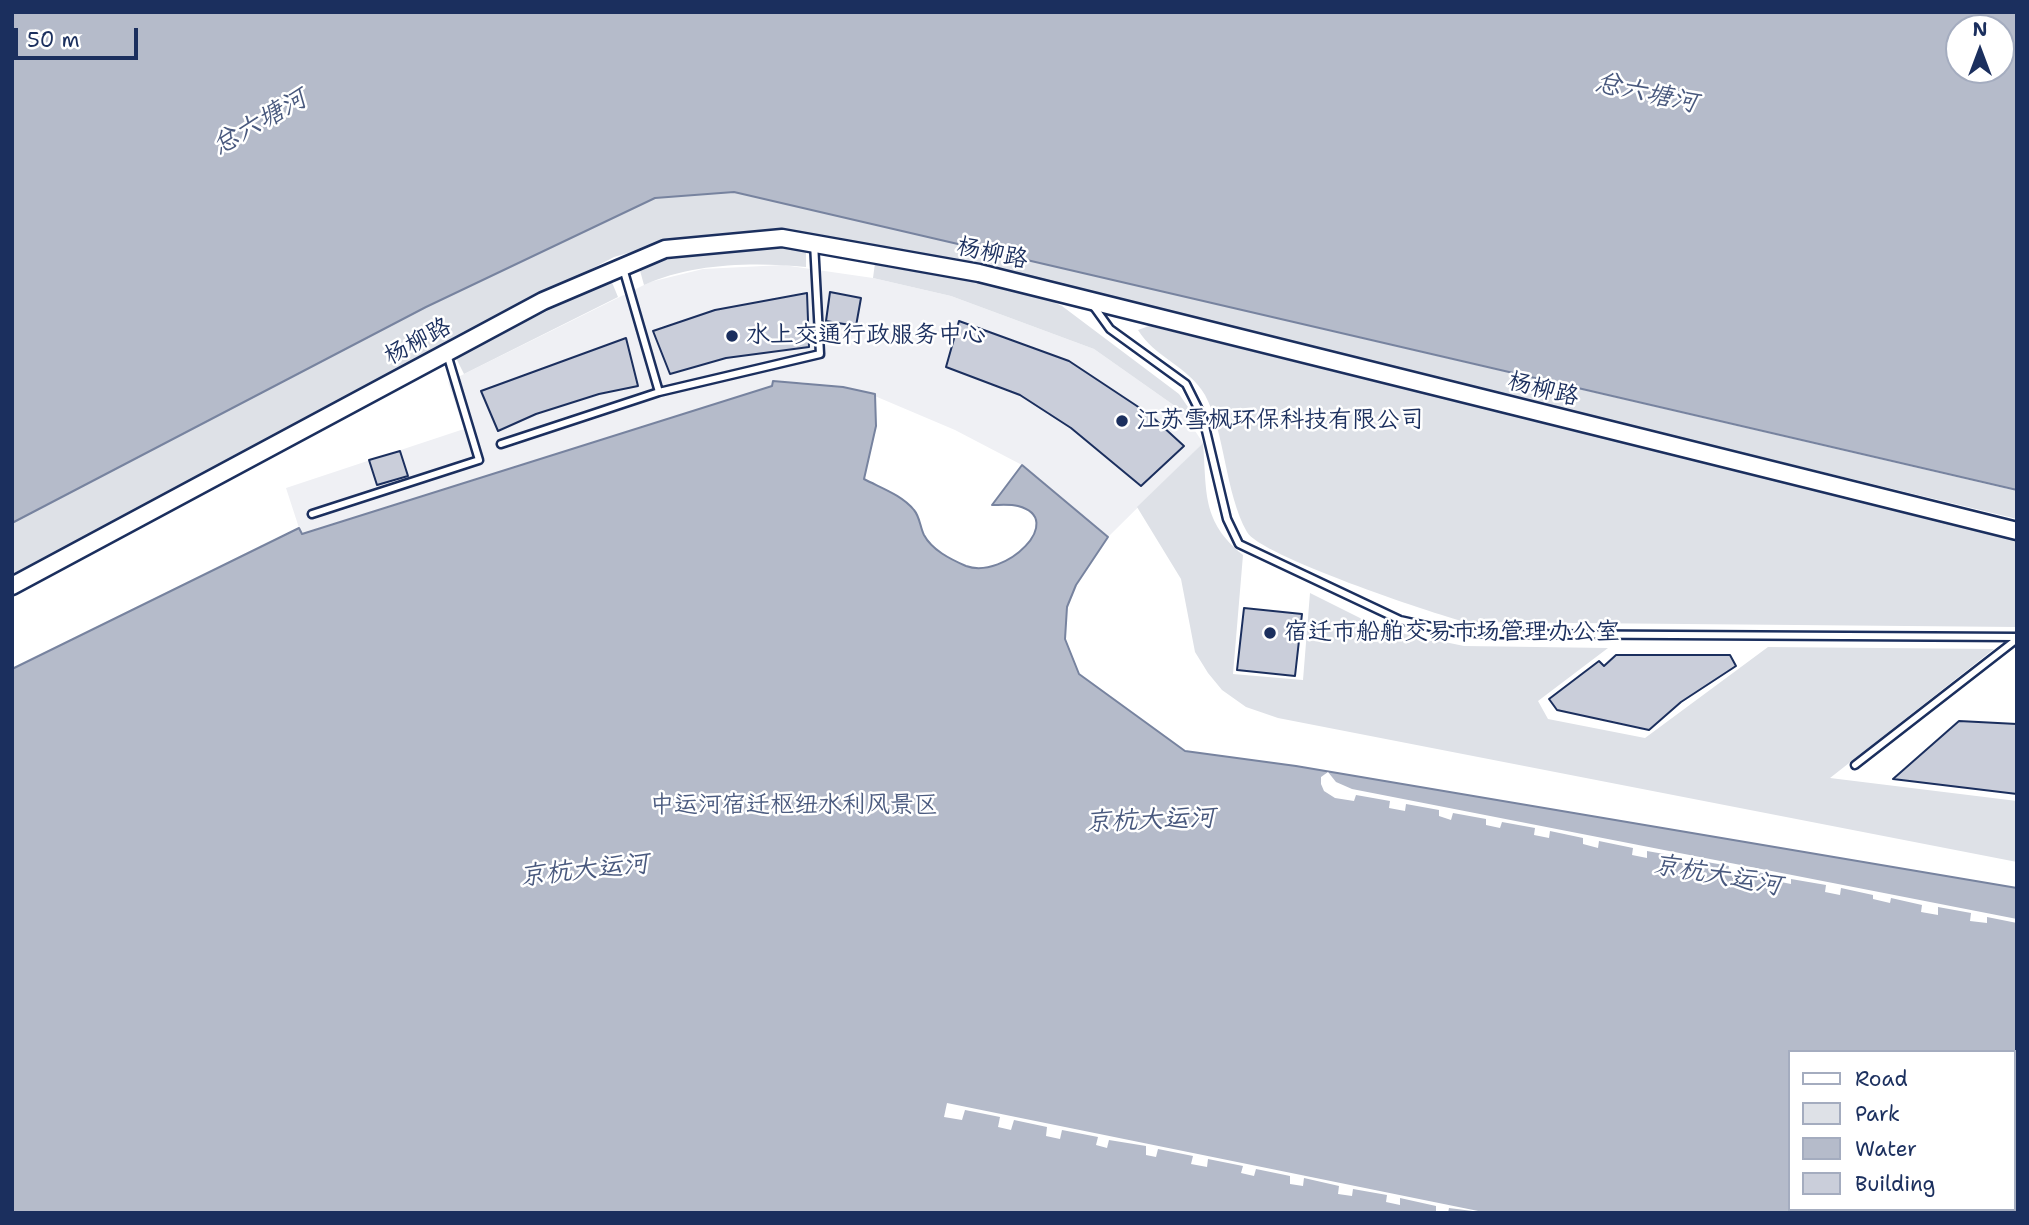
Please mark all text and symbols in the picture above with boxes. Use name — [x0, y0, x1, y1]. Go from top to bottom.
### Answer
scale bar — [18, 14, 142, 58]
north arrow — [1945, 14, 2015, 84]
text: N — [1972, 17, 1988, 42]
text: 50 m — [27, 26, 80, 54]
water label: 总六塘河 — [1592, 68, 1700, 120]
water label: 总六塘河 — [207, 83, 313, 163]
street label: 杨柳路 — [954, 232, 1030, 276]
street label: 杨柳路 — [379, 312, 457, 372]
place label: 水上交通行政服务中心 — [746, 322, 986, 350]
marker: 水上交通行政服务中心 — [724, 328, 740, 344]
street label: 杨柳路 — [1505, 367, 1581, 413]
place label: 江苏雪枫环保科技有限公司 — [1136, 407, 1424, 435]
marker: 江苏雪枫环保科技有限公司 — [1114, 413, 1130, 429]
place label: 宿迁市船舶交易市场管理办公室 — [1284, 619, 1620, 647]
marker: 宿迁市船舶交易市场管理办公室 — [1262, 625, 1278, 641]
park label: 中运河宿迁枢纽水利风景区 — [650, 792, 938, 820]
water label: 京杭大运河 — [1084, 803, 1216, 839]
water label: 京杭大运河 — [518, 849, 650, 893]
water label: 京杭大运河 — [1650, 849, 1784, 903]
legend — [1787, 1050, 2015, 1211]
text: Road — [1855, 1065, 1908, 1093]
text: Park — [1855, 1100, 1900, 1128]
text: Water — [1855, 1135, 1917, 1163]
text: Building — [1855, 1170, 1935, 1198]

